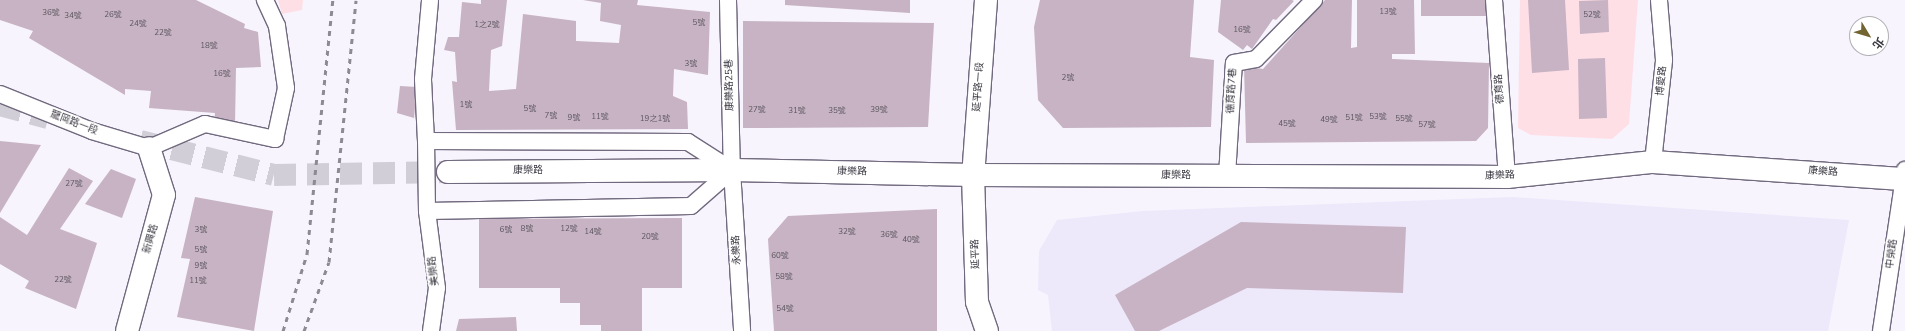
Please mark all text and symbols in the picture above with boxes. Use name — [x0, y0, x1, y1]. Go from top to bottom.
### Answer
house number: 13號 — [1379, 7, 1397, 17]
house number: 36號 — [42, 8, 60, 18]
house number: 26號 — [104, 10, 122, 20]
house number: 52號 — [1583, 10, 1601, 20]
house number: 34號 — [64, 11, 82, 21]
north arrow — [1849, 16, 1889, 56]
house number: 5號 — [693, 18, 705, 28]
house number: 24號 — [129, 19, 147, 29]
house number: 1之2號 — [474, 20, 500, 30]
house number: 16號 — [1233, 25, 1251, 35]
house number: 22號 — [154, 28, 172, 38]
text: 北 — [1869, 34, 1887, 52]
house number: 18號 — [200, 41, 218, 51]
house number: 3號 — [685, 59, 697, 69]
street label: 康樂路25巷 — [724, 59, 736, 111]
street label: 延平路一段 — [971, 62, 987, 112]
street label: 博愛路 — [1654, 65, 1670, 97]
street label: 德育路7巷 — [1225, 68, 1239, 114]
house number: 16號 — [213, 69, 231, 79]
house number: 2號 — [1062, 73, 1074, 83]
street label: 德育路 — [1493, 74, 1507, 104]
house number: 1號 — [460, 100, 472, 110]
house number: 5號 — [524, 104, 536, 114]
house number: 27號 — [748, 105, 766, 115]
house number: 39號 — [870, 105, 888, 115]
house number: 31號 — [788, 106, 806, 116]
house number: 35號 — [828, 106, 846, 116]
street label: 龍岡路一段 — [49, 108, 99, 138]
house number: 7號 — [545, 111, 557, 121]
house number: 11號 — [591, 112, 609, 122]
house number: 53號 — [1369, 112, 1387, 122]
house number: 9號 — [568, 113, 580, 123]
house number: 51號 — [1345, 113, 1363, 123]
house number: 19之1號 — [640, 114, 670, 124]
house number: 55號 — [1395, 114, 1413, 124]
house number: 49號 — [1320, 115, 1338, 125]
house number: 45號 — [1278, 119, 1296, 129]
house number: 57號 — [1418, 120, 1436, 130]
street label: 康樂路 — [513, 165, 543, 177]
street label: 康樂路 — [1808, 165, 1838, 179]
street label: 康樂路 — [837, 166, 867, 178]
street label: 康樂路 — [1485, 169, 1515, 183]
street label: 康樂路 — [1161, 170, 1191, 182]
house number: 27號 — [65, 179, 83, 189]
street label: 新興路 — [141, 223, 161, 255]
house number: 8號 — [521, 224, 533, 234]
house number: 12號 — [560, 224, 578, 234]
house number: 3號 — [195, 225, 207, 235]
house number: 6號 — [500, 225, 512, 235]
house number: 14號 — [584, 227, 602, 237]
house number: 32號 — [838, 227, 856, 237]
house number: 36號 — [880, 230, 898, 240]
house number: 20號 — [641, 232, 659, 242]
street label: 永樂路 — [730, 235, 744, 265]
house number: 40號 — [902, 235, 920, 245]
street label: 中榮路 — [1884, 238, 1900, 270]
street label: 延平路 — [969, 239, 983, 269]
house number: 5號 — [195, 245, 207, 255]
house number: 60號 — [771, 251, 789, 261]
street label: 美樂路 — [426, 255, 442, 287]
house number: 9號 — [195, 261, 207, 271]
house number: 58號 — [775, 272, 793, 282]
house number: 22號 — [54, 275, 72, 285]
house number: 11號 — [189, 276, 207, 286]
house number: 54號 — [776, 304, 794, 314]

